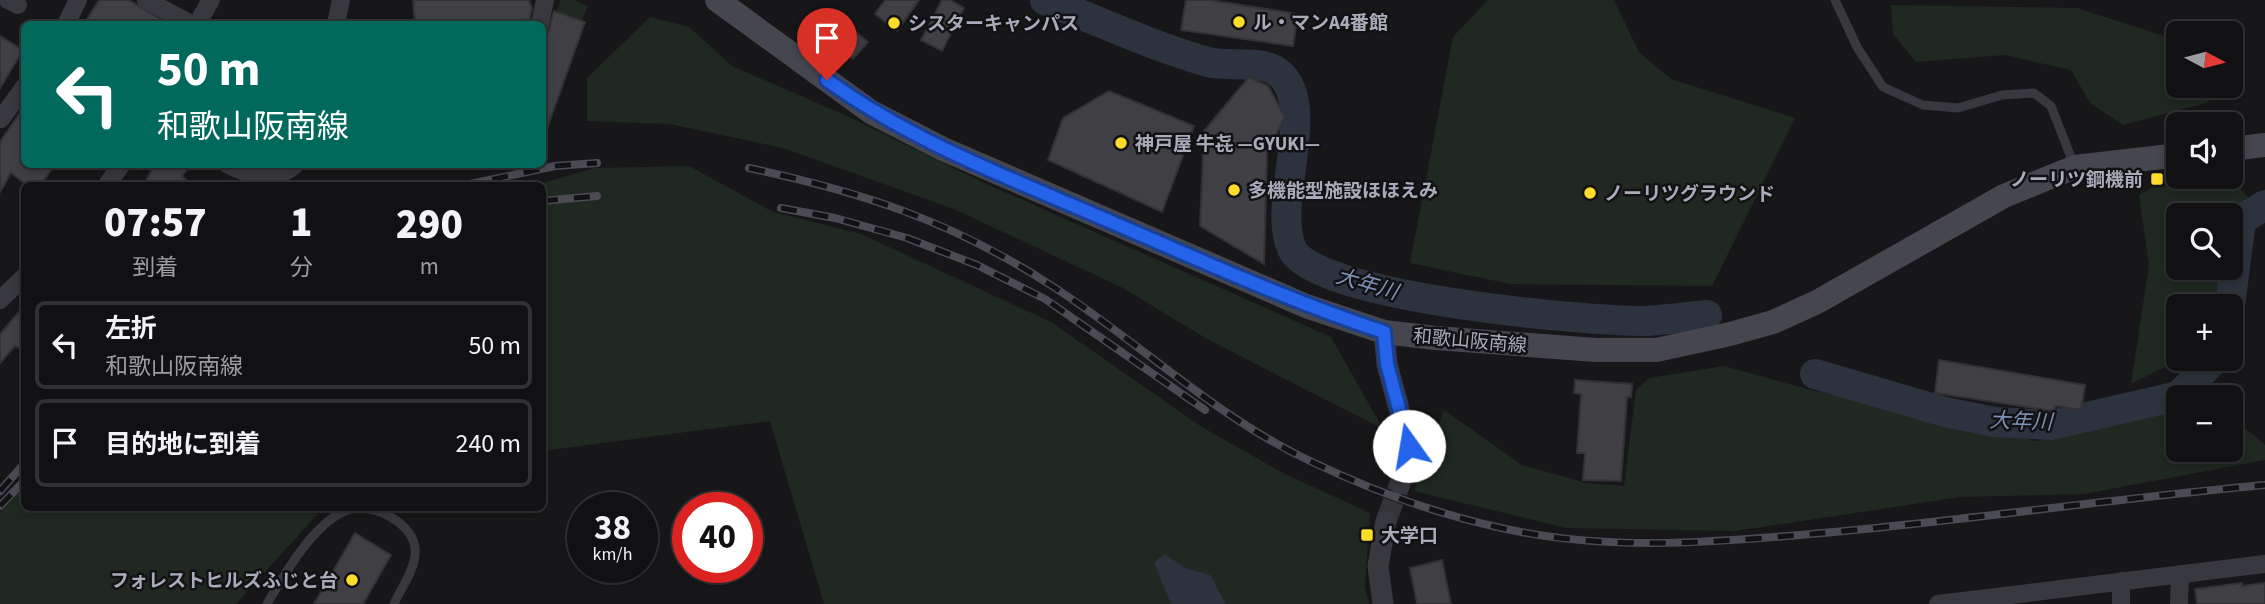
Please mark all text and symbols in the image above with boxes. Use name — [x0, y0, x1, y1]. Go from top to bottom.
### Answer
pin — [797, 8, 857, 80]
place label: ル・マンA4番館 — [1253, 10, 1388, 37]
place label: シスターキャンパス — [908, 11, 1079, 38]
marker: ル・マンA4番館 — [1231, 14, 1247, 30]
marker: シスターキャンパス — [886, 15, 902, 31]
icon: arrive — [808, 19, 846, 57]
north arrow — [2166, 21, 2244, 98]
map controls — [2166, 21, 2243, 462]
text: 50 m — [157, 35, 261, 105]
icon: left — [42, 49, 133, 140]
text: 和歌山阪南線 — [157, 104, 349, 150]
button: sound — [2166, 112, 2243, 189]
place label: 神戸屋 牛㐂 ―GYUKI― — [1135, 131, 1320, 158]
marker: 神戸屋 牛㐂 ―GYUKI― — [1113, 135, 1129, 151]
place label: ノーリツ鋼機前 — [2010, 167, 2143, 194]
marker: ノーリツ鋼機前 — [2149, 171, 2165, 187]
place label: 多機能型施設ほほえみ — [1248, 178, 1438, 205]
place label: ノーリツグラウンド — [1604, 181, 1775, 208]
marker: 多機能型施設ほほえみ — [1226, 182, 1242, 198]
marker: ノーリツグラウンド — [1582, 185, 1598, 201]
text: 07:57 — [104, 193, 207, 253]
text: 1 — [290, 193, 312, 253]
text: 290 — [396, 195, 463, 255]
button: search — [2166, 203, 2243, 280]
text: m — [420, 250, 439, 283]
text: 到着 — [132, 251, 178, 284]
text: 分 — [290, 251, 313, 284]
water label: 大年川 — [1333, 261, 1403, 308]
button: + — [2166, 294, 2243, 371]
text: 左折 — [105, 310, 157, 347]
street label: 和歌山阪南線 — [1412, 323, 1528, 360]
icon: left — [46, 326, 84, 364]
text: 50 m — [468, 327, 521, 364]
text: 和歌山阪南線 — [105, 350, 243, 383]
button: − — [2166, 385, 2243, 462]
water label: 大年川 — [1989, 405, 2055, 437]
position arrow — [1372, 409, 1446, 483]
icon: arrive — [46, 424, 84, 462]
text: 240 m — [455, 425, 521, 462]
text: 目的地に到着 — [105, 426, 261, 463]
speed limit sign: 40 — [672, 492, 763, 583]
text: 38 — [594, 503, 631, 553]
place label: 大学口 — [1381, 523, 1438, 550]
marker: 大学口 — [1359, 527, 1375, 543]
text: km/h — [593, 542, 632, 567]
place label: フォレストヒルズふじと台 — [110, 568, 338, 595]
marker: フォレストヒルズふじと台 — [344, 572, 360, 588]

